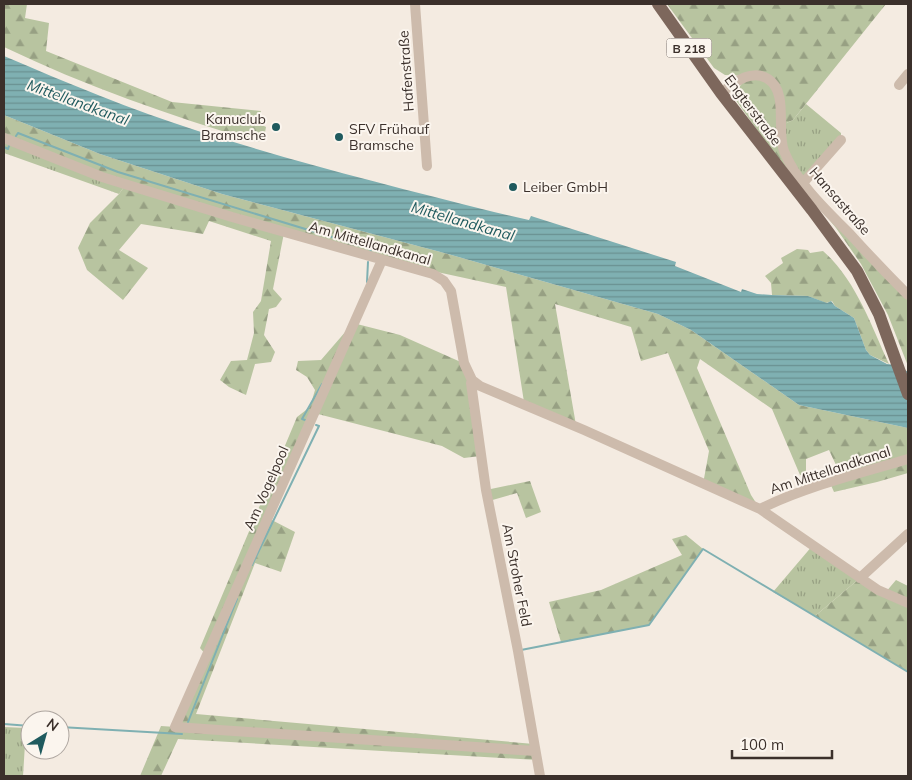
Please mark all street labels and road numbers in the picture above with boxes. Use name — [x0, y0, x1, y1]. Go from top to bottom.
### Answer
street label: Hafenstraße — [394, 30, 418, 112]
road number: B 218 — [666, 38, 712, 58]
street label: Engterstraße — [721, 71, 785, 149]
street label: Hansastraße — [806, 163, 874, 239]
street label: Am Mittellandkanal — [307, 217, 433, 269]
street label: Am Mittellandkanal — [767, 442, 893, 498]
street label: Am Vogelpool — [239, 443, 293, 533]
street label: Am Stroher Feld — [498, 522, 536, 628]

